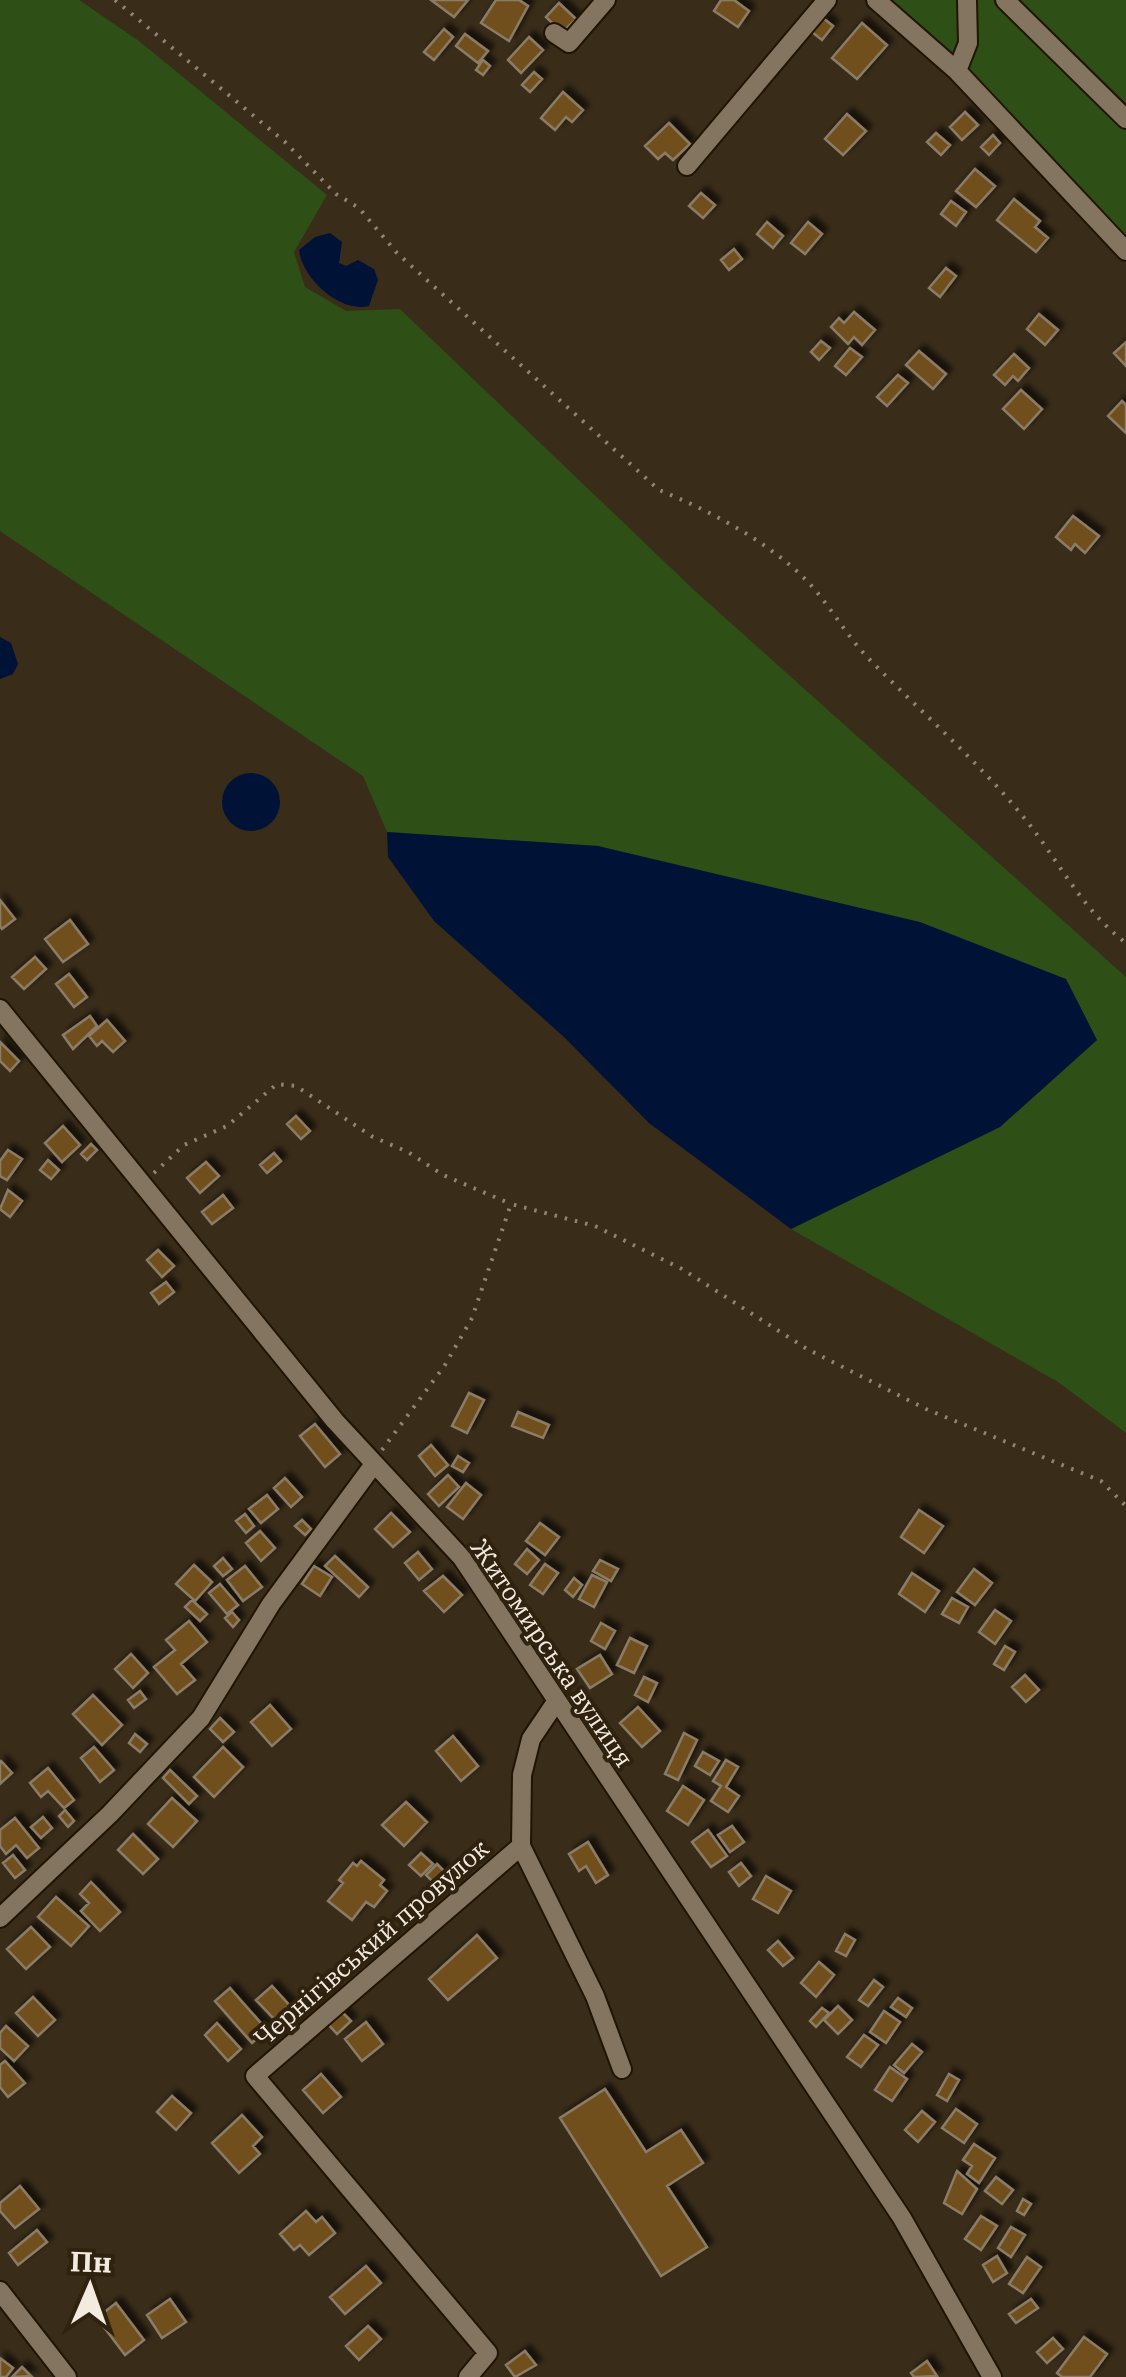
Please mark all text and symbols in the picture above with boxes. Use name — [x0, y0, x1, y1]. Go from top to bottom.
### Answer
street label: Житомирська вулиця — [464, 1532, 641, 1773]
street label: Чернігівський провулок — [246, 1831, 495, 2054]
north arrow — [40, 2237, 140, 2337]
text: Пн — [69, 2242, 112, 2281]

